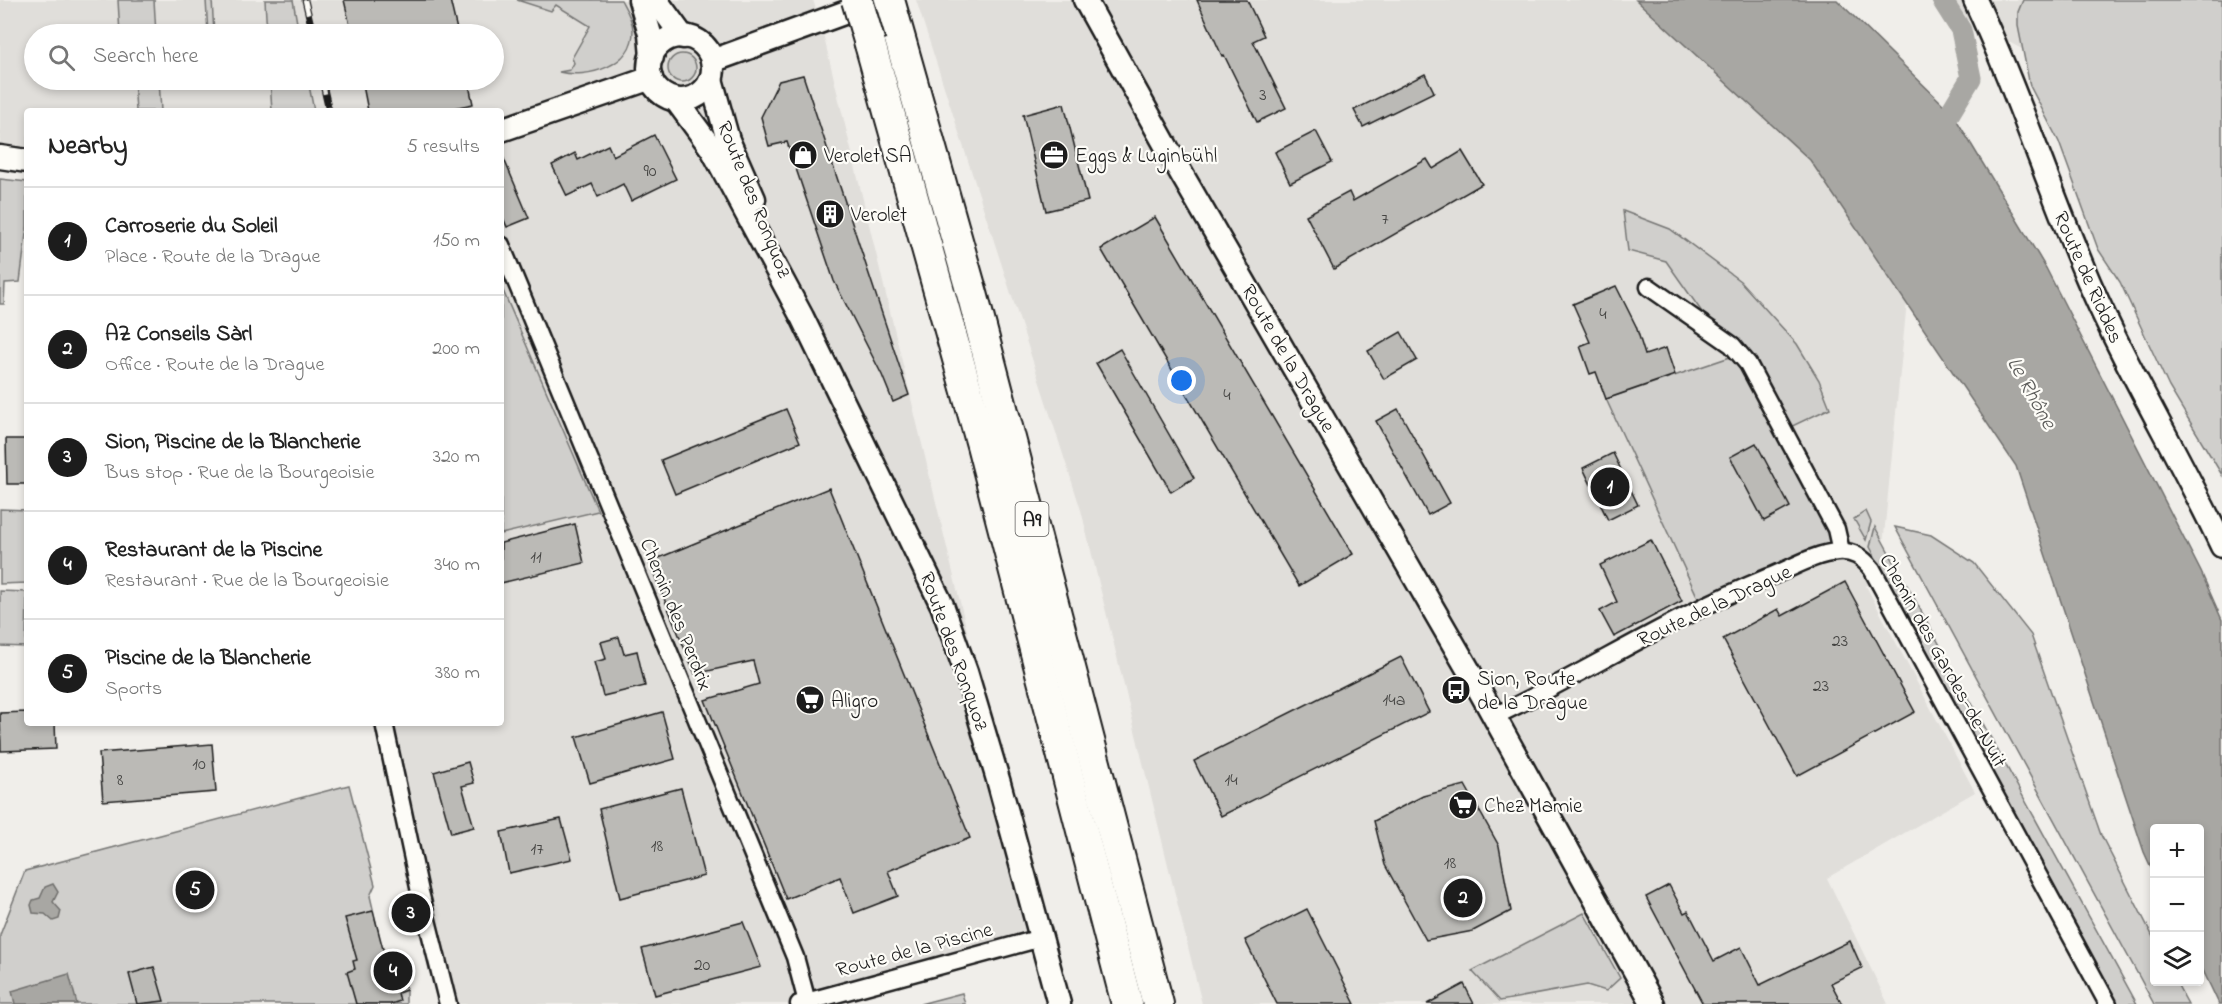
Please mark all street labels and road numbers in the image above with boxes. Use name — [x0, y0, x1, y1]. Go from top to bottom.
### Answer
street label: Route des Ronquoz — [708, 117, 798, 283]
street label: Route de Riddes — [2045, 207, 2130, 349]
street label: Route de la Drague — [1231, 279, 1342, 440]
road number: A9 — [1016, 502, 1048, 536]
street label: Chemin des Perdrix — [631, 534, 719, 695]
street label: Chemin des Gardes-de-Nuit — [1871, 548, 2014, 773]
street label: Route de la Drague — [1633, 558, 1798, 657]
street label: Route des Ronquoz — [911, 568, 996, 735]
street label: Route de la Piscine — [833, 915, 997, 986]

